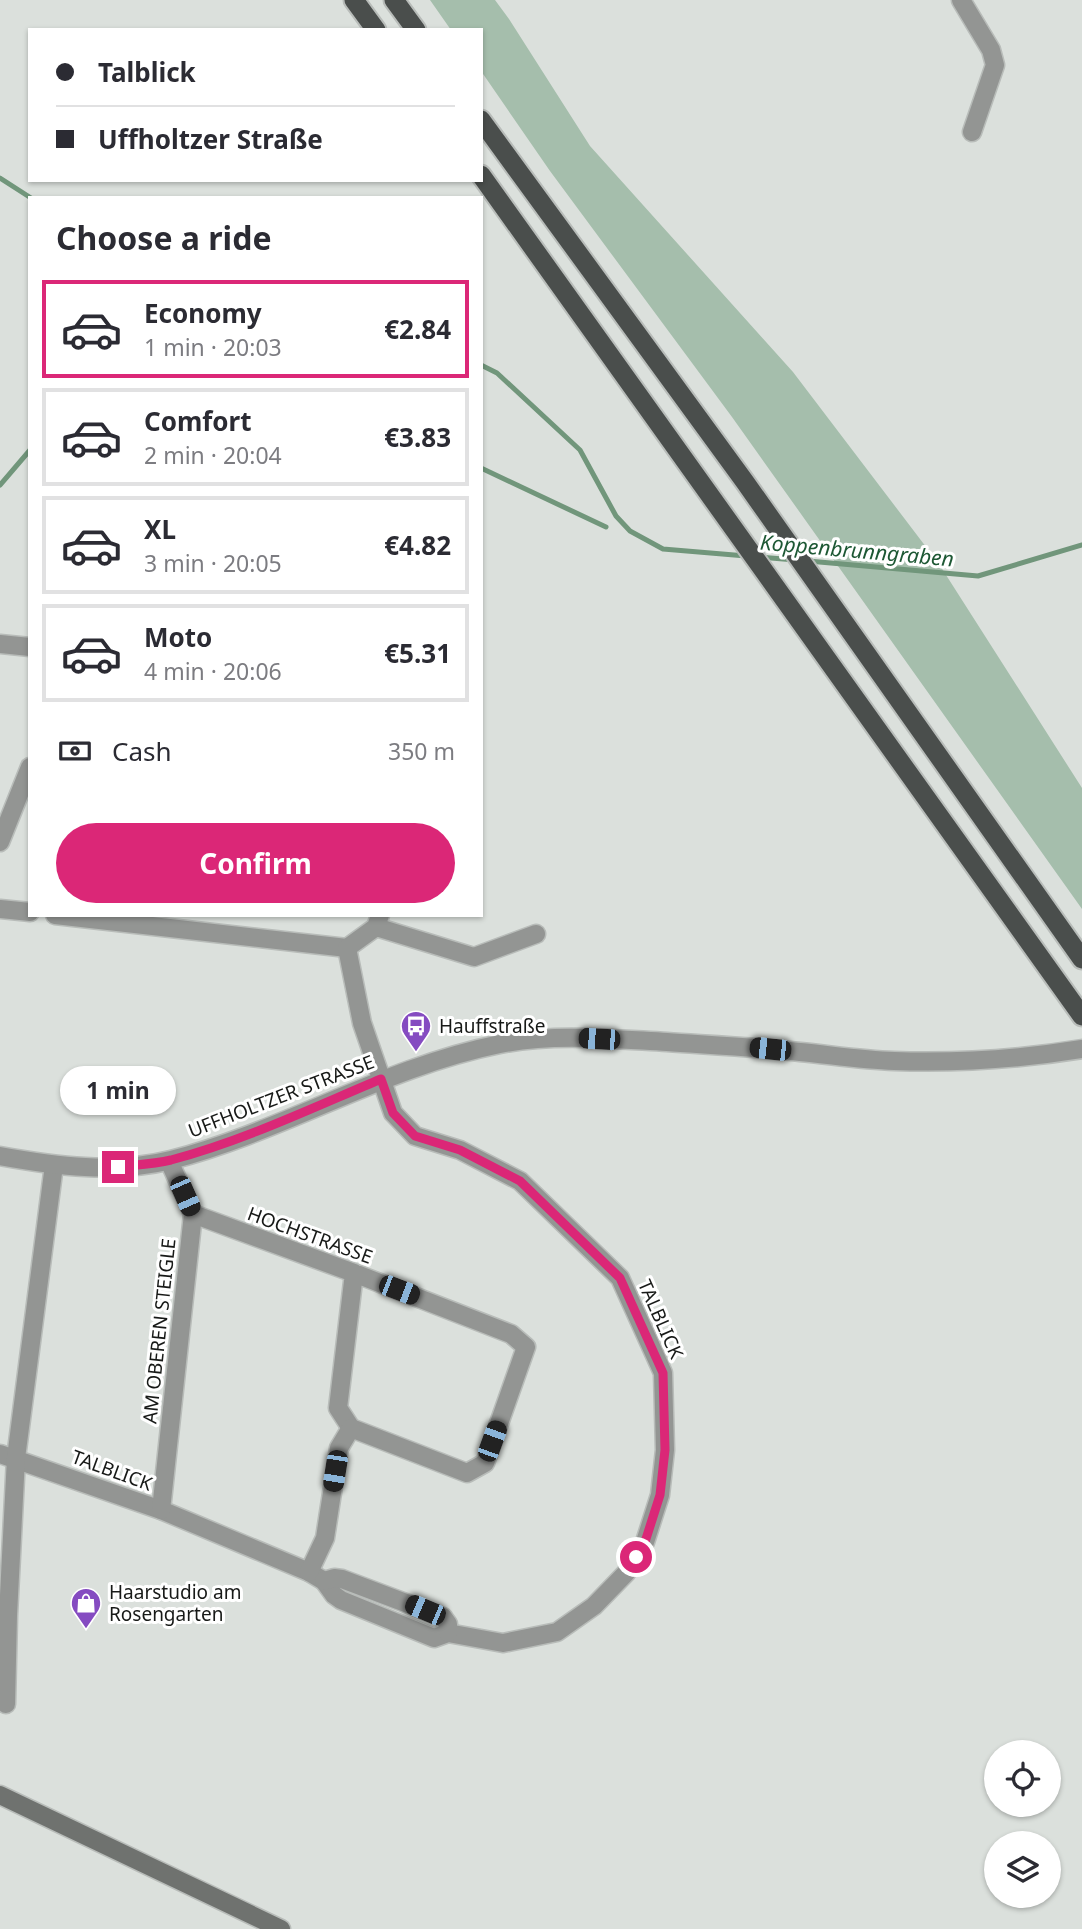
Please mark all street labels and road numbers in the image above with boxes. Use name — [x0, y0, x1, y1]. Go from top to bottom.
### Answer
street label: UFFHOLTZER STRASSE — [184, 1049, 378, 1143]
street label: HOCHSTRASSE — [244, 1200, 376, 1270]
street label: AM OBEREN STEIGLE — [136, 1237, 182, 1425]
street label: TALBLICK — [632, 1275, 690, 1363]
street label: TALBLICK — [68, 1443, 156, 1497]

